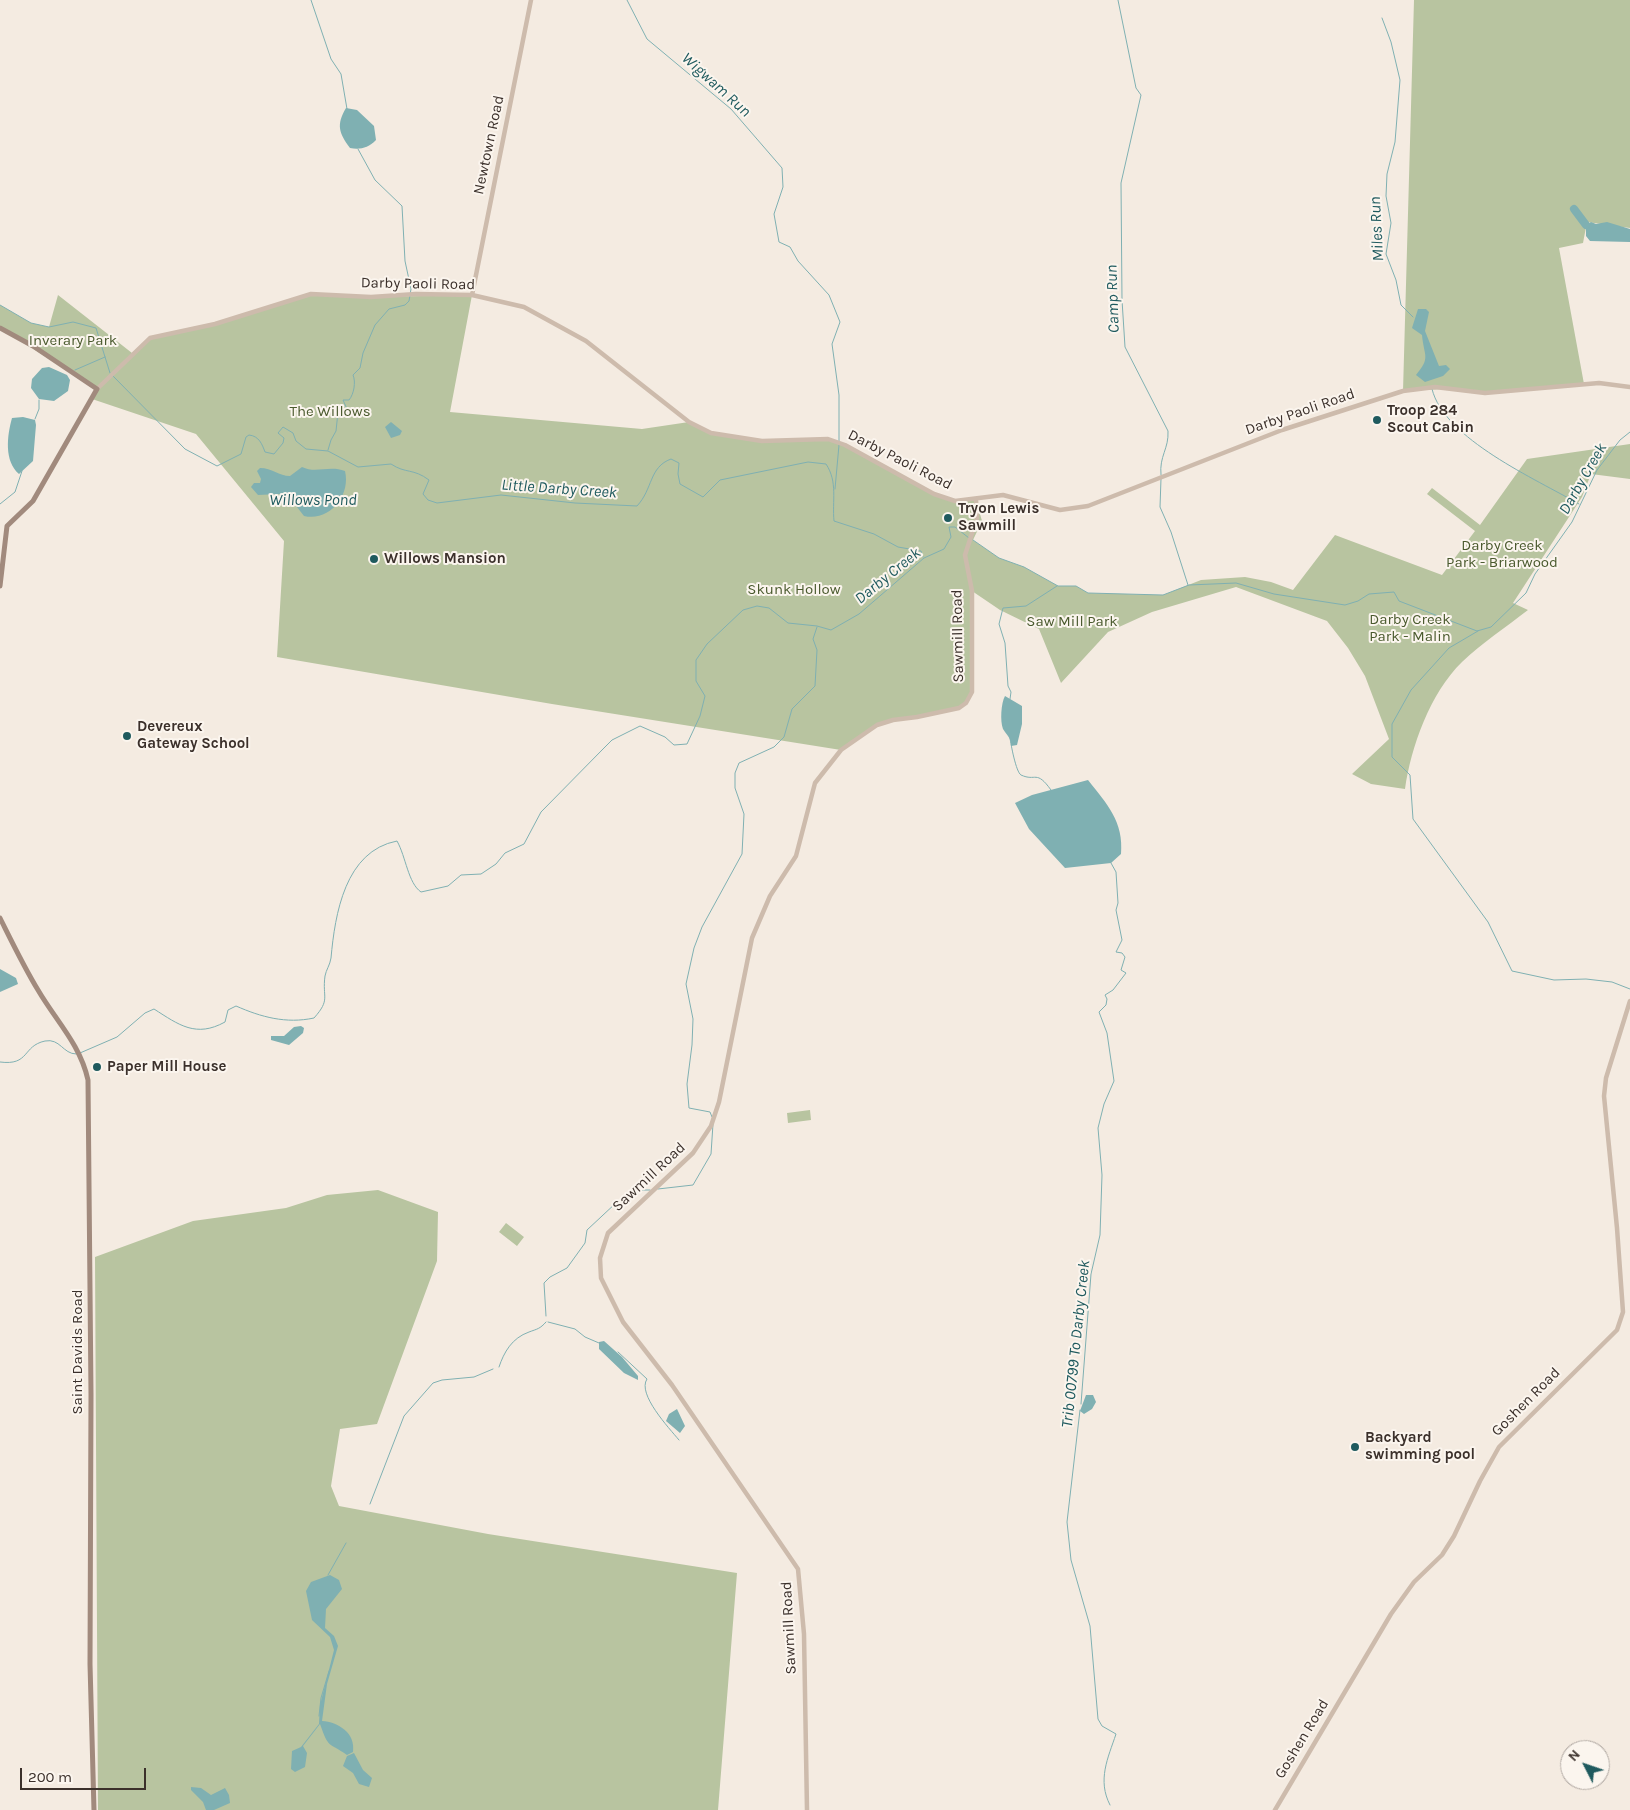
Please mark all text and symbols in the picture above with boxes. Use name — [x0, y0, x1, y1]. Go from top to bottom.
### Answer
water label: Wigwam Run — [677, 49, 755, 121]
street label: Newtown Road — [470, 94, 508, 196]
water label: Miles Run — [1366, 196, 1388, 262]
water label: Camp Run — [1102, 264, 1124, 334]
street label: Darby Paoli Road — [361, 274, 475, 294]
park label: Inverary Park — [29, 332, 117, 350]
street label: Darby Paoli Road — [1243, 385, 1357, 439]
place label: Troop 284 Scout Cabin — [1387, 402, 1474, 437]
park label: The Willows — [289, 403, 371, 421]
marker: Troop 284 Scout Cabin — [1371, 414, 1383, 426]
street label: Darby Paoli Road — [845, 426, 955, 494]
water label: Darby Creek — [1555, 440, 1611, 518]
water label: Little Darby Creek — [501, 475, 617, 503]
water label: Willows Pond — [269, 490, 357, 510]
place label: Tryon Lewis Sawmill — [958, 500, 1039, 535]
marker: Tryon Lewis Sawmill — [942, 512, 954, 524]
park label: Darby Creek Park - Briarwood — [1446, 537, 1558, 572]
water label: Darby Creek — [851, 544, 925, 608]
place label: Willows Mansion — [384, 550, 506, 568]
marker: Willows Mansion — [368, 553, 380, 565]
park label: Skunk Hollow — [747, 581, 841, 599]
street label: Sawmill Road — [948, 589, 968, 683]
park label: Darby Creek Park - Malin — [1369, 611, 1451, 646]
park label: Saw Mill Park — [1026, 613, 1118, 631]
place label: Devereux Gateway School — [137, 718, 250, 753]
marker: Devereux Gateway School — [121, 730, 133, 742]
place label: Paper Mill House — [107, 1058, 227, 1076]
marker: Paper Mill House — [91, 1061, 103, 1073]
street label: Sawmill Road — [609, 1139, 689, 1215]
water label: Trib 00799 To Darby Creek — [1058, 1259, 1094, 1429]
street label: Saint Davids Road — [69, 1289, 87, 1415]
street label: Goshen Road — [1488, 1364, 1564, 1440]
place label: Backyard swimming pool — [1365, 1429, 1475, 1464]
marker: Backyard swimming pool — [1349, 1441, 1361, 1453]
street label: Sawmill Road — [778, 1581, 800, 1675]
street label: Goshen Road — [1271, 1696, 1333, 1782]
north arrow — [1560, 1740, 1610, 1790]
text: N — [1564, 1746, 1584, 1765]
scale bar — [22, 1758, 149, 1790]
text: 200 m — [28, 1768, 72, 1786]

